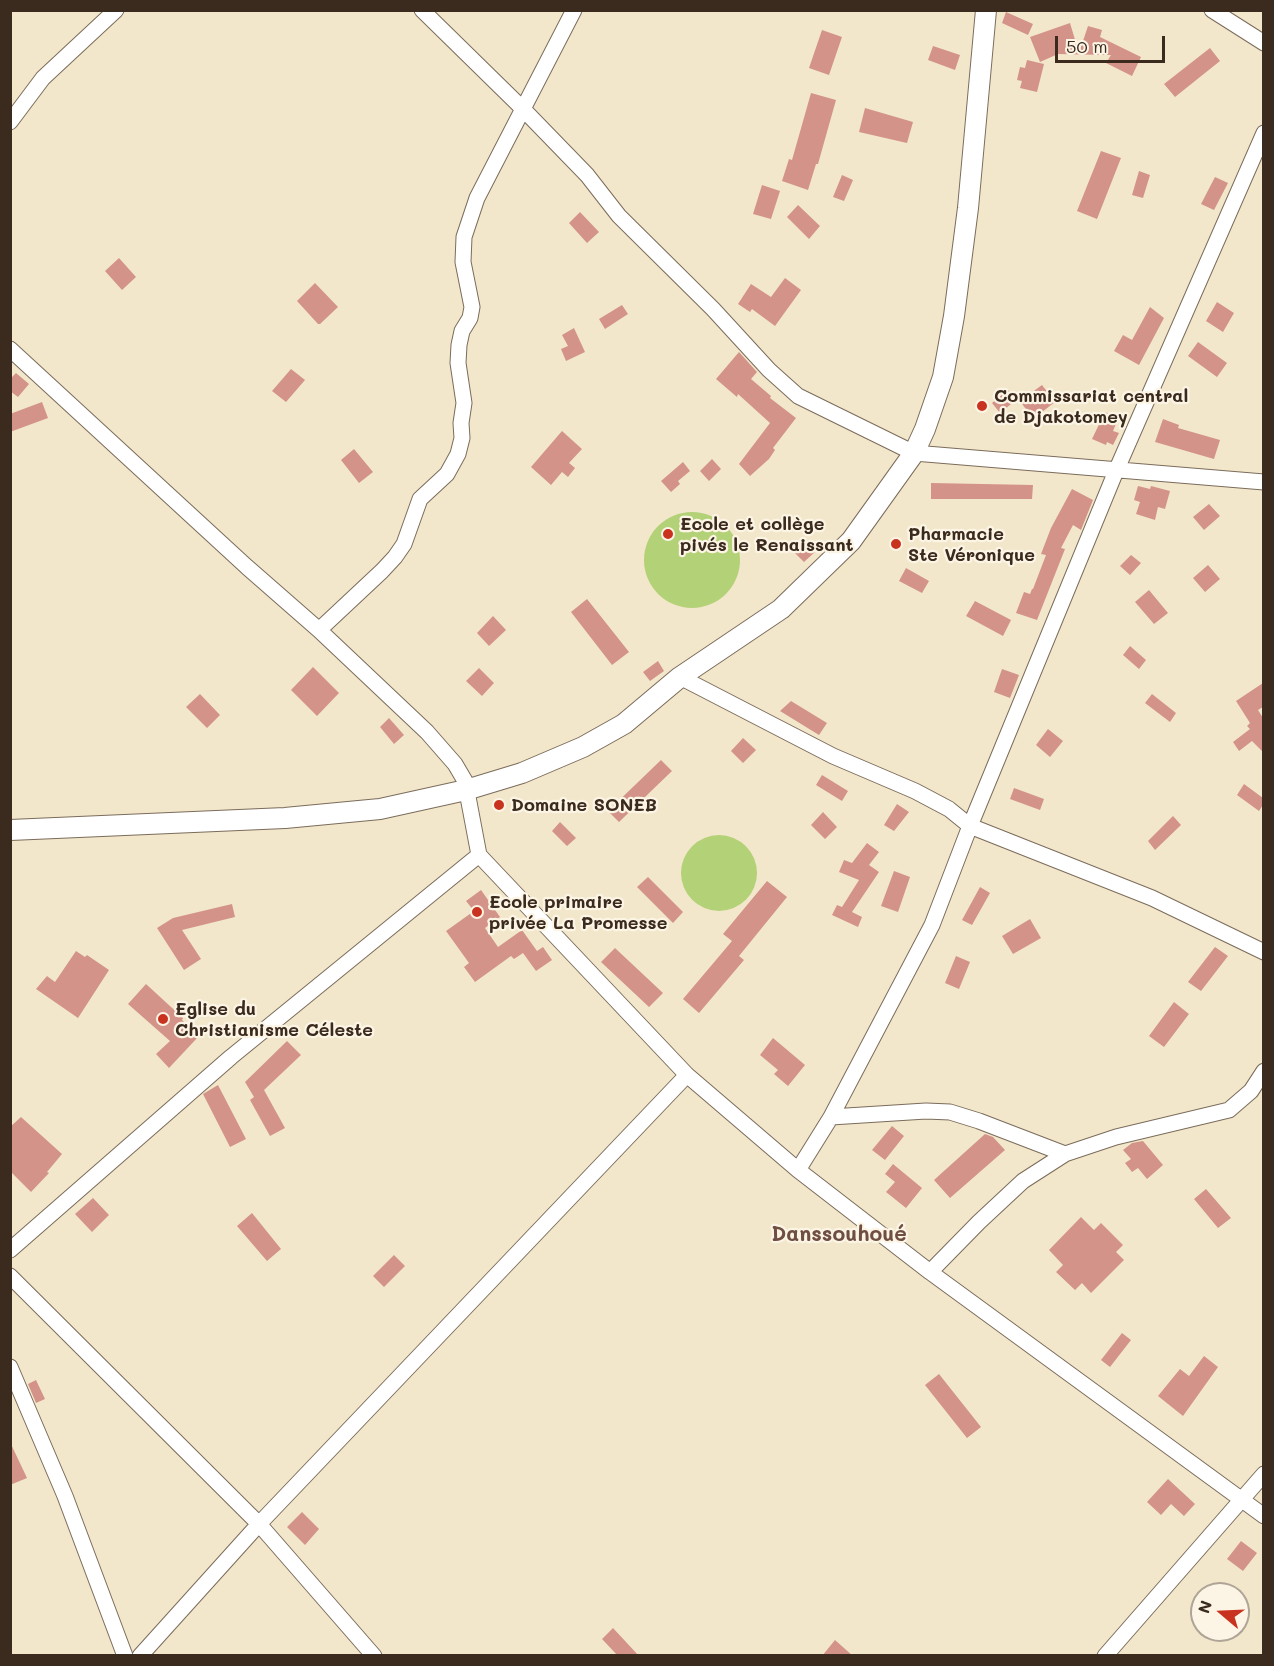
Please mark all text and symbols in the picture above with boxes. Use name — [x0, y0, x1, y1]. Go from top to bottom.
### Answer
scale bar — [1058, 24, 1168, 62]
text: 50 m — [1066, 34, 1108, 58]
place label: Commissariat central de Djakotomey — [994, 385, 1188, 428]
marker: Commissariat central de Djakotomey — [975, 399, 989, 413]
place label: Ecole et collège pivés le Renaissant — [680, 513, 854, 556]
place label: Pharmacie Ste Véronique — [908, 523, 1035, 566]
marker: Ecole et collège pivés le Renaissant — [661, 527, 675, 541]
marker: Pharmacie Ste Véronique — [889, 537, 903, 551]
place label: Domaine SONEB — [511, 794, 657, 816]
marker: Domaine SONEB — [492, 798, 506, 812]
place label: Ecole primaire privée La Promesse — [489, 891, 667, 934]
marker: Ecole primaire privée La Promesse — [470, 905, 484, 919]
place label: Eglise du Christianisme Céleste — [175, 998, 373, 1040]
marker: Eglise du Christianisme Céleste — [156, 1012, 170, 1026]
district label: Danssouhoué — [771, 1222, 907, 1248]
north arrow — [1190, 1582, 1250, 1642]
text: N — [1192, 1597, 1216, 1616]

